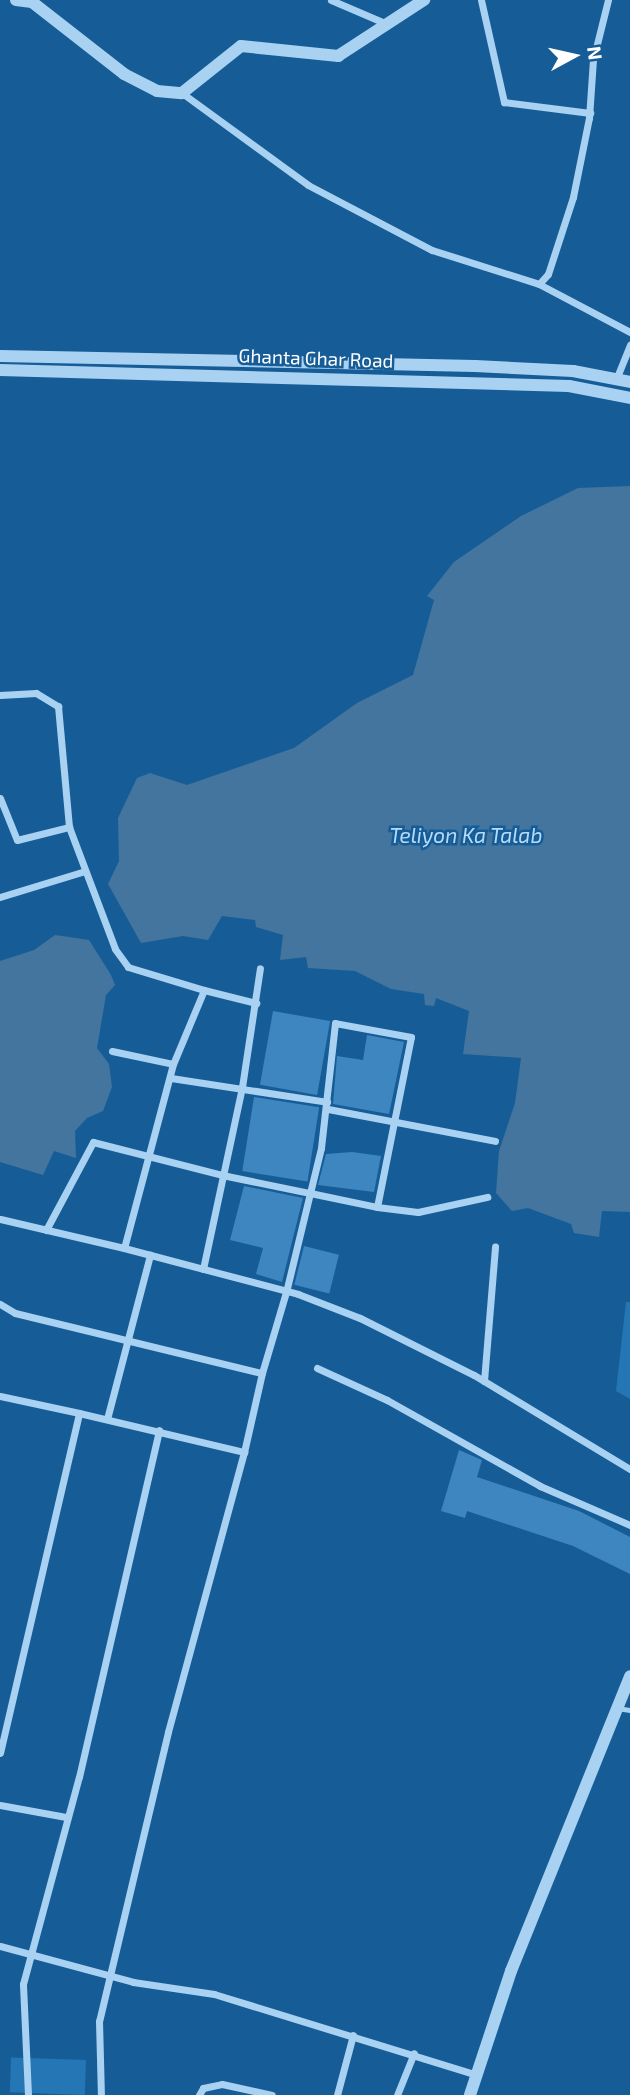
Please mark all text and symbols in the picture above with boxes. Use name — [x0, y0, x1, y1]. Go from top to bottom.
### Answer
north arrow — [539, 21, 609, 91]
text: N — [583, 45, 608, 61]
street label: Ghanta Ghar Road — [238, 344, 394, 372]
water label: Teliyon Ka Talab — [389, 822, 543, 848]

